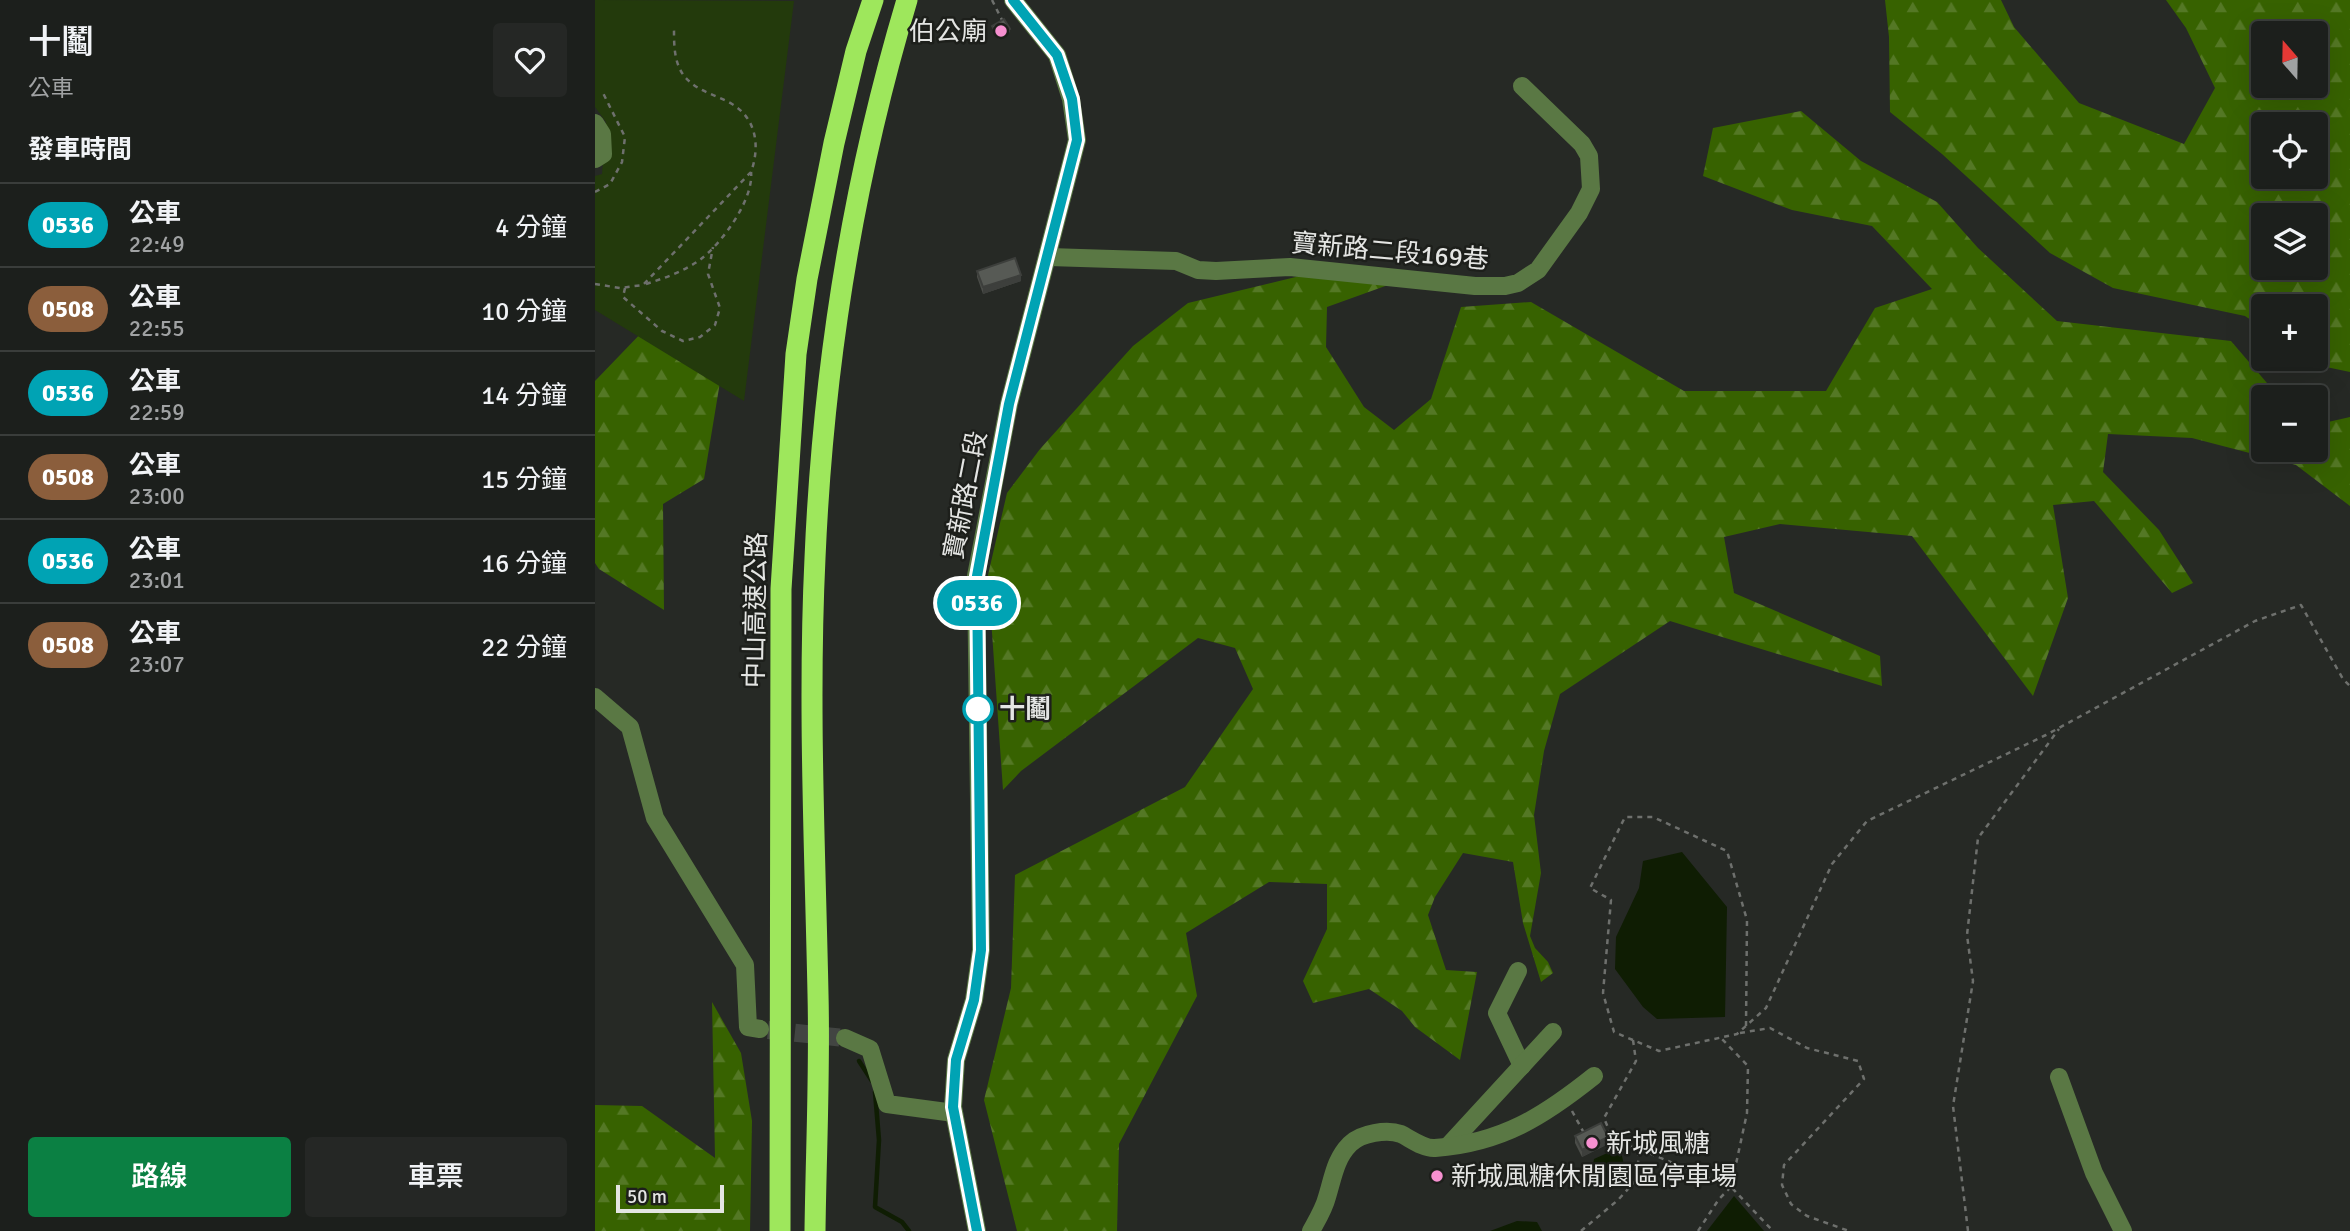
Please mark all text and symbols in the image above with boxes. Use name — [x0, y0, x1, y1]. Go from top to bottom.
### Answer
place label: 伯公廟 — [909, 16, 987, 48]
north arrow — [2251, 21, 2327, 98]
map controls — [2251, 21, 2328, 462]
text: 十鬮 — [28, 22, 94, 63]
button: heart — [493, 23, 567, 97]
marker: 伯公廟 — [993, 23, 1009, 39]
text: 公車 — [28, 74, 74, 103]
button: locate — [2251, 112, 2328, 189]
text: 發車時間 — [28, 134, 132, 166]
text: 公車 — [129, 198, 181, 230]
button: layers — [2251, 203, 2328, 280]
text: 0536 — [42, 210, 94, 240]
text: 4 分鐘 — [495, 212, 567, 244]
street label: 寶新路二段169巷 — [1290, 227, 1490, 277]
text: 22:49 — [129, 230, 185, 259]
text: 公車 — [129, 282, 181, 314]
text: 0508 — [42, 294, 94, 324]
button: + — [2251, 294, 2328, 371]
text: 10 分鐘 — [481, 296, 567, 328]
text: 22:55 — [129, 314, 185, 343]
text: 公車 — [129, 366, 181, 398]
text: 0536 — [42, 378, 94, 408]
text: 14 分鐘 — [481, 380, 567, 412]
button: − — [2251, 385, 2328, 462]
text: 22:59 — [129, 398, 185, 427]
street label: 寶新路二段 — [938, 428, 994, 562]
text: 公車 — [129, 450, 181, 482]
text: 0508 — [42, 462, 94, 492]
text: 15 分鐘 — [481, 464, 567, 496]
text: 23:00 — [129, 482, 185, 511]
street label: 中山高速公路 — [739, 532, 773, 688]
text: 公車 — [129, 534, 181, 566]
text: 0536 — [42, 546, 94, 576]
text: 16 分鐘 — [481, 548, 567, 580]
text: 23:01 — [129, 566, 185, 595]
line badge: 0536 — [928, 580, 1026, 626]
text: 0536 — [951, 588, 1003, 618]
text: 公車 — [129, 618, 181, 650]
text: 0508 — [42, 630, 94, 660]
text: 22 分鐘 — [481, 632, 567, 664]
text: 23:07 — [129, 650, 185, 679]
marker: 十鬮 — [963, 694, 993, 724]
place label: 十鬮 — [999, 694, 1051, 726]
place label: 新城風糖 — [1606, 1128, 1710, 1160]
marker: 新城風糖 — [1584, 1135, 1600, 1151]
button: 路線 — [28, 1137, 291, 1217]
button: 車票 — [305, 1137, 567, 1217]
place label: 新城風糖休閒園區停車場 — [1451, 1161, 1737, 1193]
marker: 新城風糖休閒園區停車場 — [1429, 1168, 1445, 1184]
scale bar — [616, 1182, 725, 1214]
text: 50 m — [627, 1185, 667, 1209]

